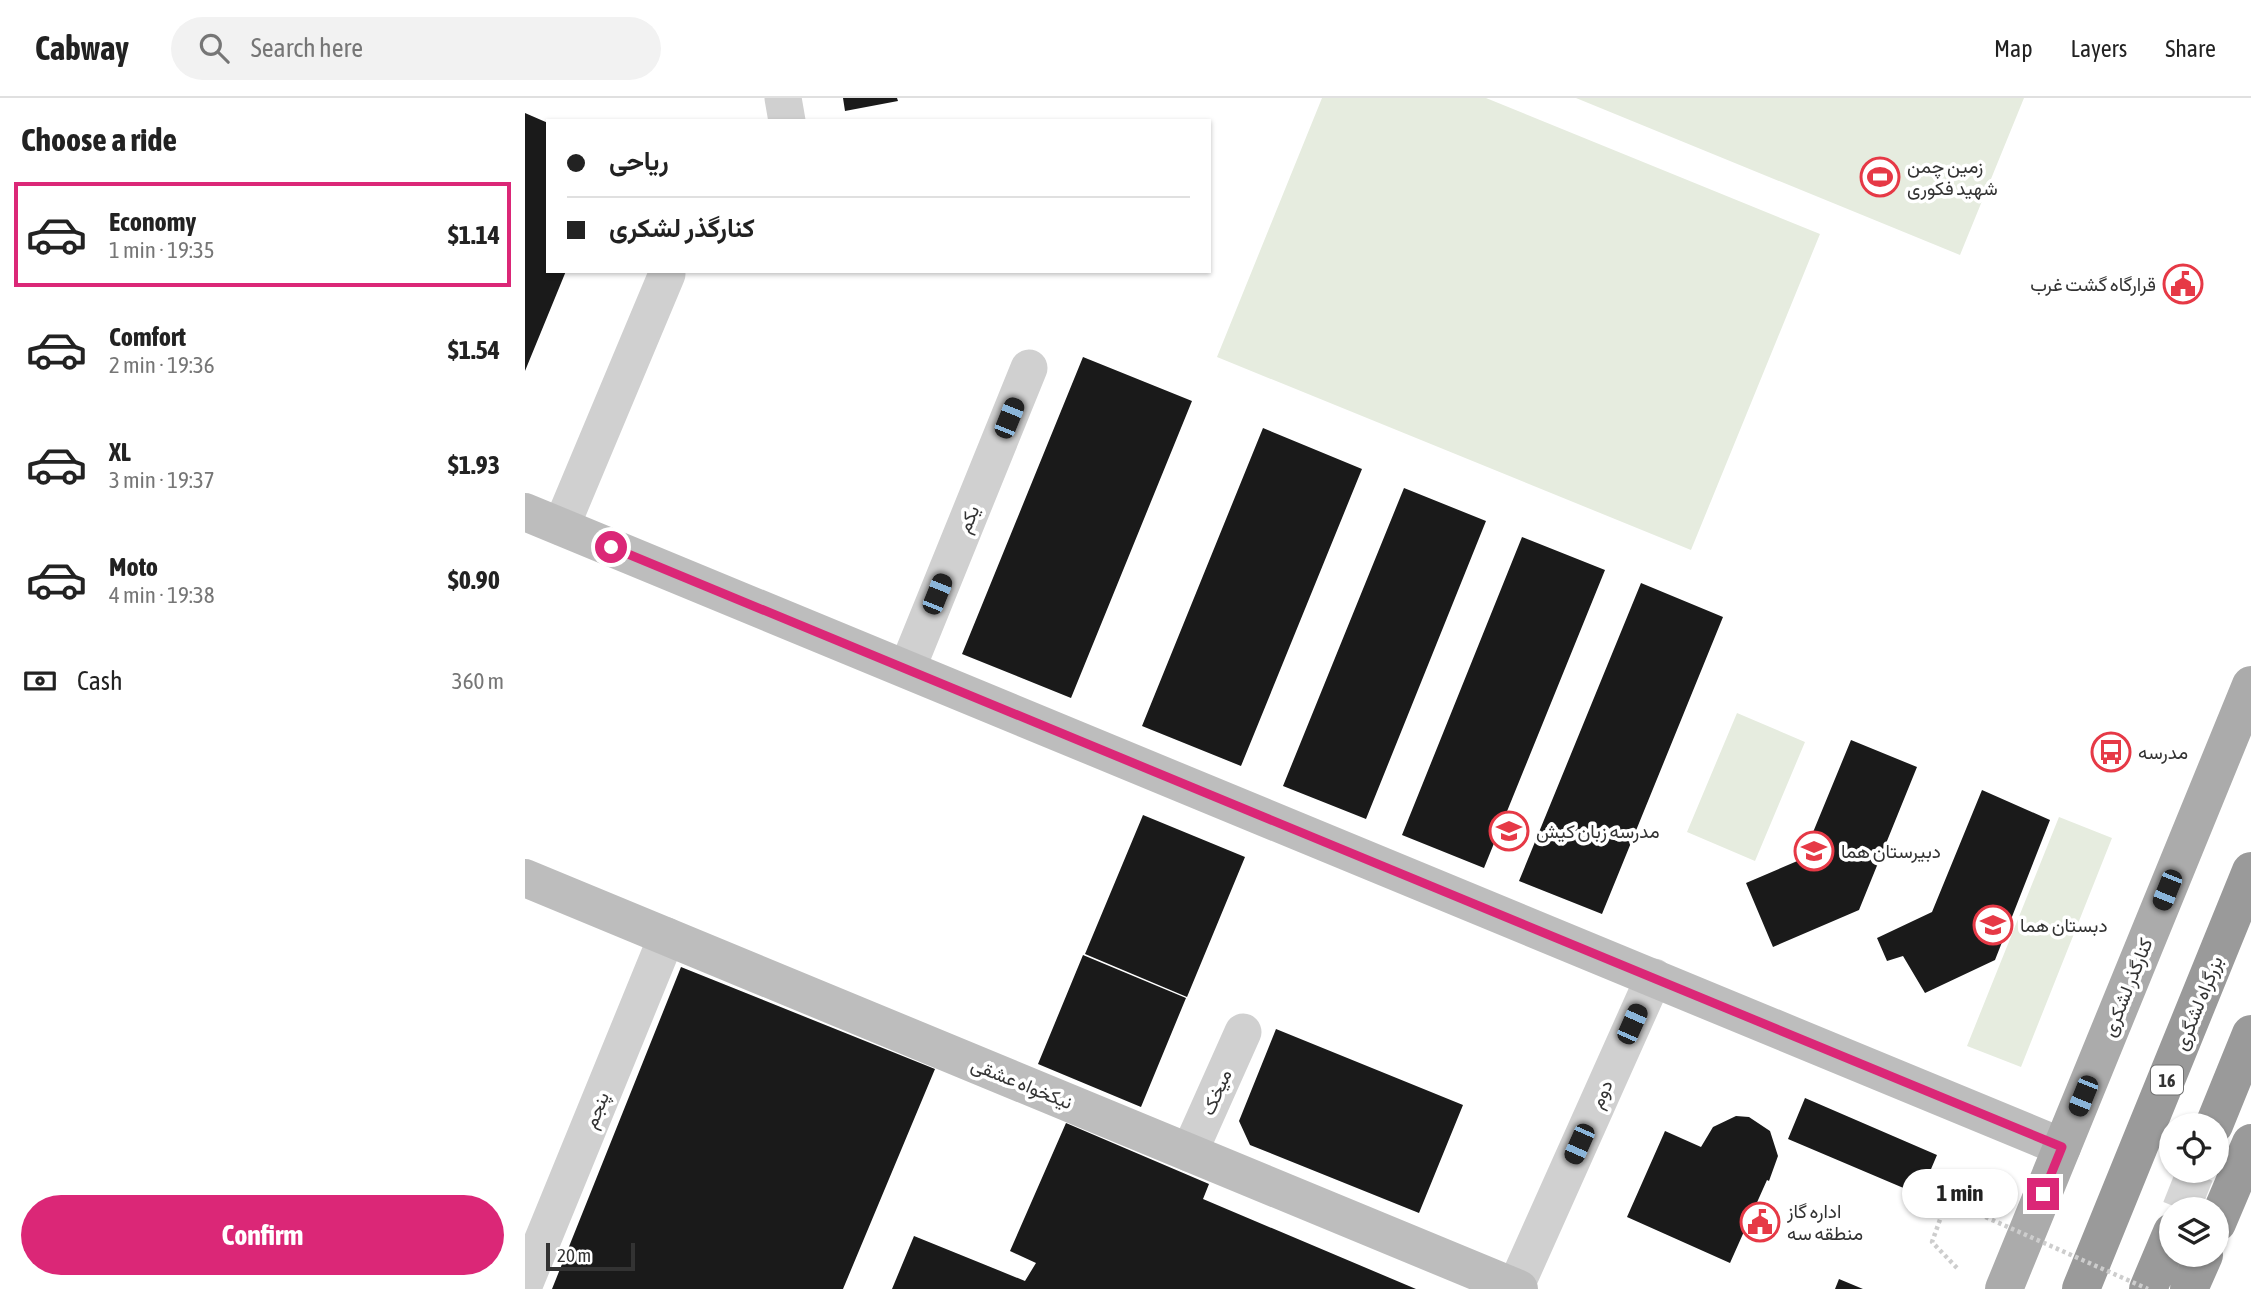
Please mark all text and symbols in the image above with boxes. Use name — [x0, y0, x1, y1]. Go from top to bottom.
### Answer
search box — [171, 17, 661, 80]
text: Cabway — [35, 29, 129, 67]
icon: search — [195, 29, 233, 67]
text: Search here — [251, 33, 363, 63]
text: Map — [1994, 35, 2033, 62]
text: Layers — [2071, 35, 2127, 62]
text: Share — [2165, 35, 2216, 62]
text: Choose a ride — [21, 121, 177, 158]
text: ریاحی — [609, 146, 669, 176]
place label: زمین چمن شهید فکوری — [1907, 155, 1998, 200]
sports icon: زمین چمن شهید فکوری — [1859, 156, 1901, 198]
icon: car — [25, 203, 88, 266]
text: Economy — [109, 207, 196, 237]
text: کنارگذر لشکری — [609, 213, 755, 243]
text: $1.14 — [448, 220, 500, 250]
text: 1 min · 19:35 — [109, 237, 215, 263]
public building icon: قرارگاه گشت غرب — [2162, 263, 2204, 305]
place label: قرارگاه گشت غرب — [2030, 273, 2156, 296]
icon: car — [25, 318, 88, 381]
text: Comfort — [109, 322, 186, 352]
text: $1.54 — [448, 335, 500, 365]
text: 2 min · 19:36 — [109, 352, 215, 378]
car — [992, 395, 1027, 441]
icon: car — [25, 433, 88, 496]
text: XL — [109, 437, 131, 467]
text: $1.93 — [448, 450, 500, 480]
text: 3 min · 19:37 — [109, 467, 215, 493]
street label: یکم — [953, 502, 985, 537]
route start — [595, 531, 627, 563]
icon: car — [25, 548, 88, 611]
text: Moto — [109, 552, 158, 582]
text: $0.90 — [448, 565, 500, 595]
car — [920, 571, 955, 617]
text: 4 min · 19:38 — [109, 582, 215, 608]
icon: cash — [21, 662, 59, 700]
text: Cash — [77, 666, 123, 696]
text: 360 m — [452, 668, 504, 694]
bus stop icon: مدرسه — [2090, 731, 2132, 773]
place label: مدرسه — [2138, 741, 2188, 764]
school or university icon: مدرسه زبان کیش — [1488, 810, 1530, 852]
place label: مدرسه زبان کیش — [1536, 820, 1660, 843]
school or university icon: دبیرستان هما — [1793, 830, 1835, 872]
place label: دبیرستان هما — [1841, 840, 1941, 863]
car — [2150, 867, 2185, 913]
school or university icon: دبستان هما — [1972, 904, 2014, 946]
place label: دبستان هما — [2020, 914, 2108, 937]
street label: کنارگذر لشکری — [2097, 935, 2158, 1040]
street label: بزرگراه لشگری — [2169, 953, 2228, 1054]
car — [1614, 1001, 1651, 1047]
street label: نیکخواه عشقی — [968, 1053, 1076, 1114]
road number: 16 — [2151, 1065, 2183, 1094]
street label: میخک — [1196, 1066, 1237, 1119]
car — [2066, 1073, 2101, 1119]
street label: دوم — [1585, 1076, 1619, 1112]
street label: پنجم — [579, 1089, 616, 1133]
map controls — [2159, 1113, 2229, 1267]
button: locate — [2159, 1113, 2229, 1183]
car — [1561, 1121, 1598, 1167]
callout: 1 min — [1903, 1170, 2019, 1218]
route end — [2027, 1178, 2059, 1210]
text: 1 min — [1937, 1180, 1983, 1206]
button: Confirm — [21, 1195, 504, 1275]
button: layers — [2159, 1197, 2229, 1267]
place label: اداره گاز منطقه سه — [1786, 1200, 1863, 1244]
public building icon: اداره گاز منطقه سه — [1739, 1201, 1781, 1243]
scale bar — [546, 1240, 635, 1272]
text: 20 m — [557, 1244, 591, 1266]

